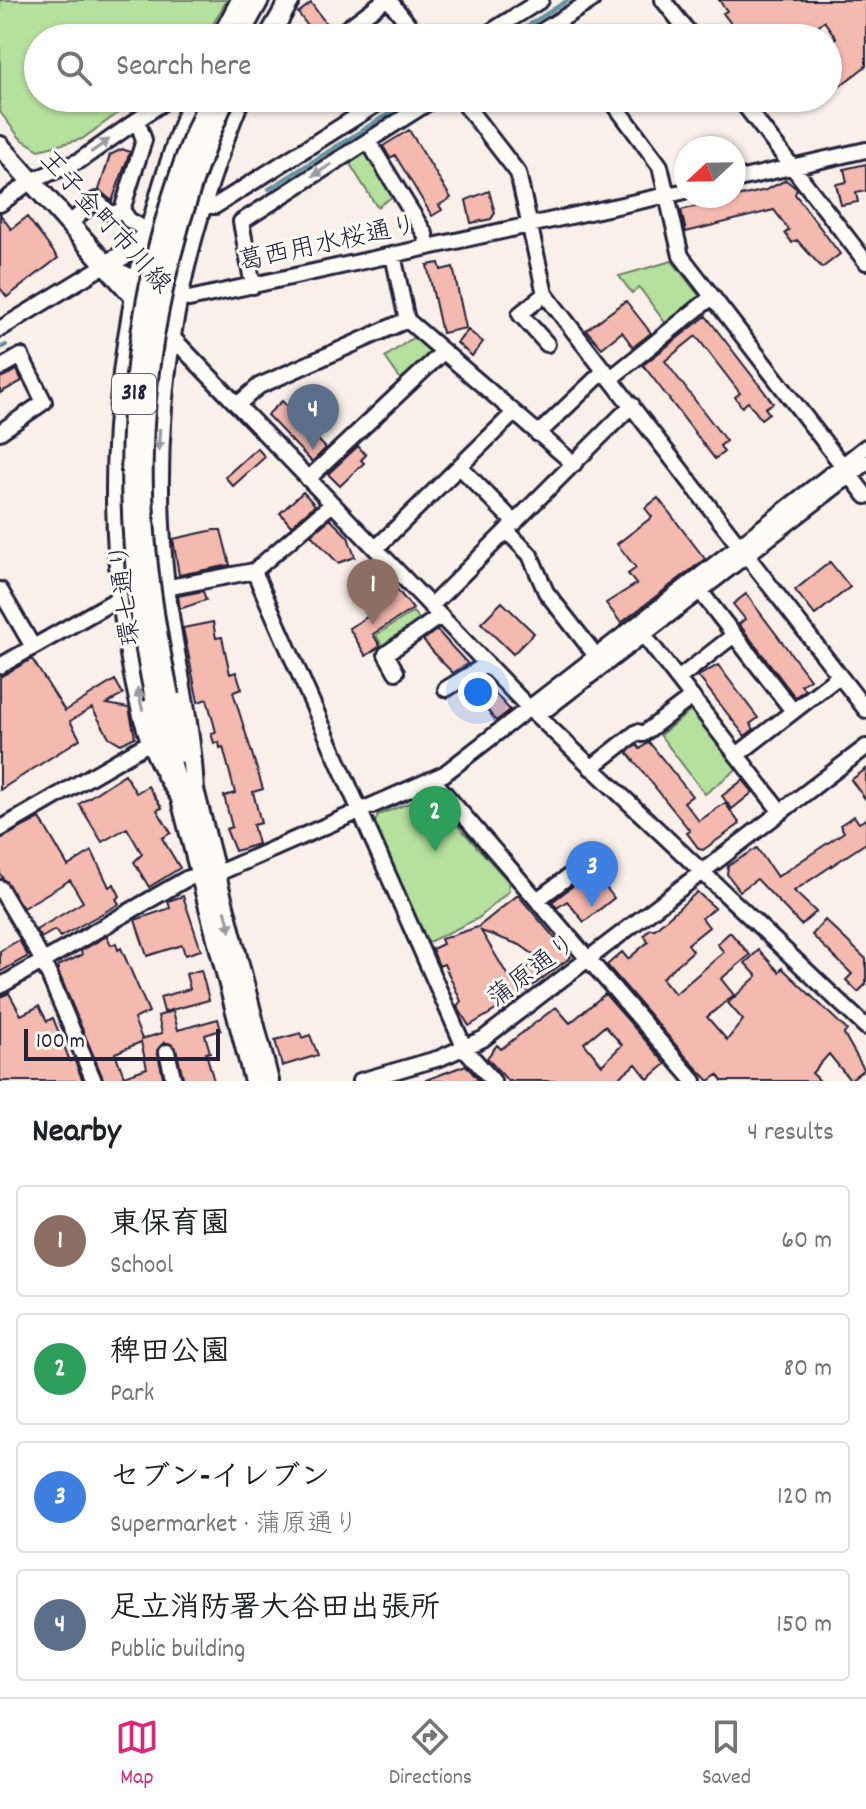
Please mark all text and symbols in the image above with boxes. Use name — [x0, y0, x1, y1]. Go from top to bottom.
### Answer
search box — [24, 24, 842, 112]
icon: search — [52, 46, 96, 90]
text: Search here — [116, 47, 252, 90]
north arrow — [674, 136, 746, 208]
one-way arrow — [90, 139, 111, 154]
street label: 王子金町市川線 — [29, 143, 179, 303]
one-way arrow — [311, 163, 333, 177]
street label: 葛西用水桜通り — [235, 208, 421, 282]
road number: 318 — [112, 374, 156, 414]
pin: 4 — [287, 384, 339, 450]
one-way arrow — [153, 428, 166, 453]
street label: 環七通り — [102, 540, 152, 648]
pin: 1 — [347, 559, 399, 625]
your location — [458, 672, 498, 712]
one-way arrow — [133, 686, 145, 711]
pin: 2 — [409, 786, 461, 852]
pin: 3 — [566, 841, 618, 907]
one-way arrow — [223, 909, 235, 934]
street label: 蒲原通り — [480, 926, 586, 1018]
scale bar — [24, 1025, 220, 1061]
text: 100 m — [36, 1027, 85, 1058]
text: Nearby — [32, 1109, 121, 1158]
text: 4 results — [747, 1115, 834, 1152]
text: 東保育園 — [110, 1205, 230, 1248]
text: 1 — [57, 1223, 63, 1260]
text: 60 m — [781, 1223, 832, 1260]
text: School — [110, 1248, 173, 1285]
text: 稗田公園 — [110, 1333, 230, 1376]
text: 2 — [54, 1351, 66, 1388]
text: 80 m — [784, 1351, 832, 1388]
text: Park — [110, 1376, 154, 1413]
text: セブン-イレブン — [110, 1458, 330, 1501]
text: 3 — [54, 1479, 66, 1516]
text: 120 m — [777, 1479, 832, 1516]
text: Supermarket · 蒲原通り — [110, 1507, 359, 1544]
text: 足立消防署大谷田出張所 — [110, 1589, 440, 1632]
text: 4 — [55, 1607, 65, 1644]
text: 150 m — [776, 1607, 832, 1644]
text: Public building — [110, 1632, 245, 1669]
tab: Map — [115, 1715, 159, 1794]
tab: Directions — [389, 1715, 472, 1794]
tab: Saved — [702, 1715, 751, 1794]

